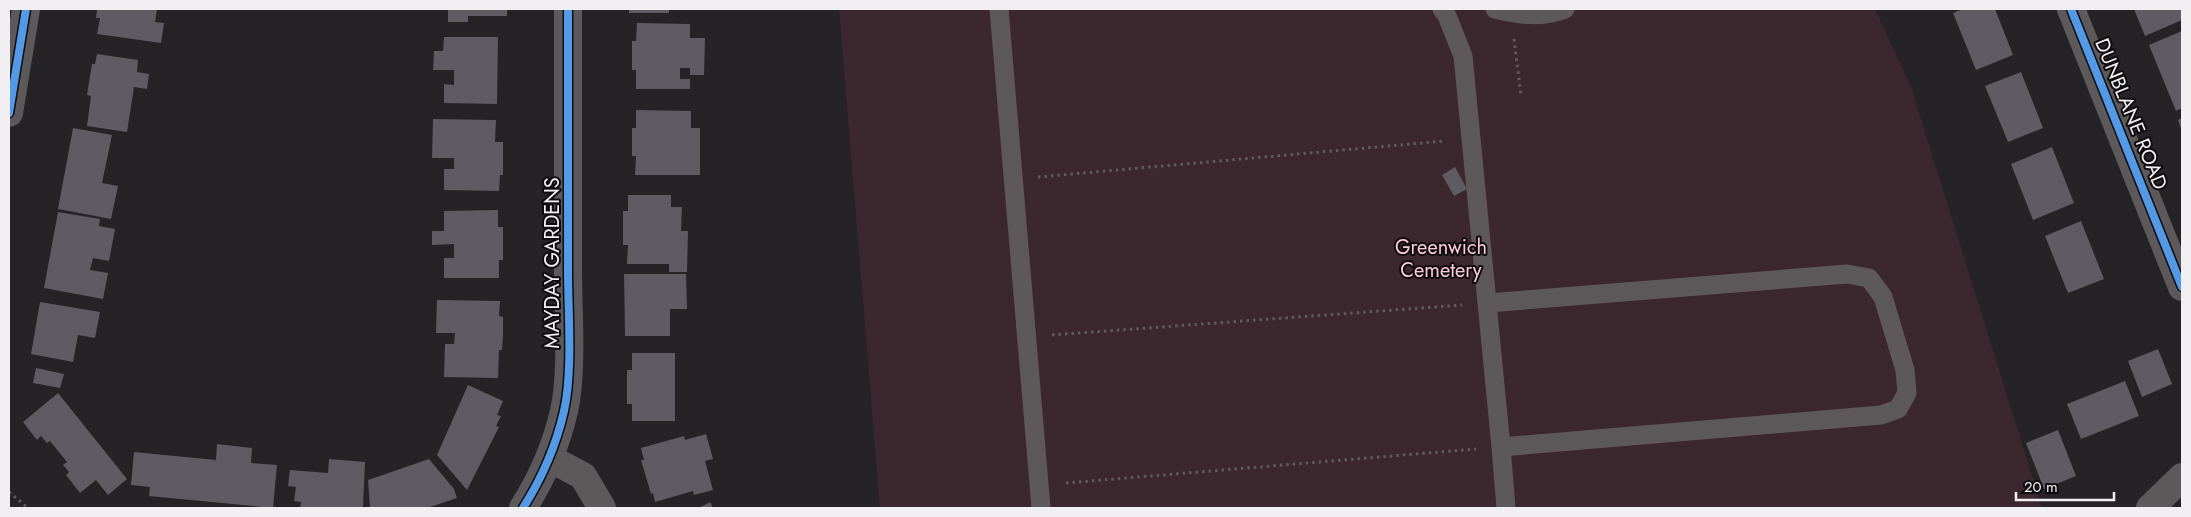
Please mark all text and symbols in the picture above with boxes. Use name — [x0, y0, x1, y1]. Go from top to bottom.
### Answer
street label: DUNBLANE ROAD — [2087, 34, 2175, 194]
street label: MAYDAY GARDENS — [538, 177, 567, 349]
park label: Greenwich Cemetery — [1395, 233, 1487, 285]
scale bar — [2016, 470, 2114, 502]
text: 20 m — [2024, 476, 2058, 498]

